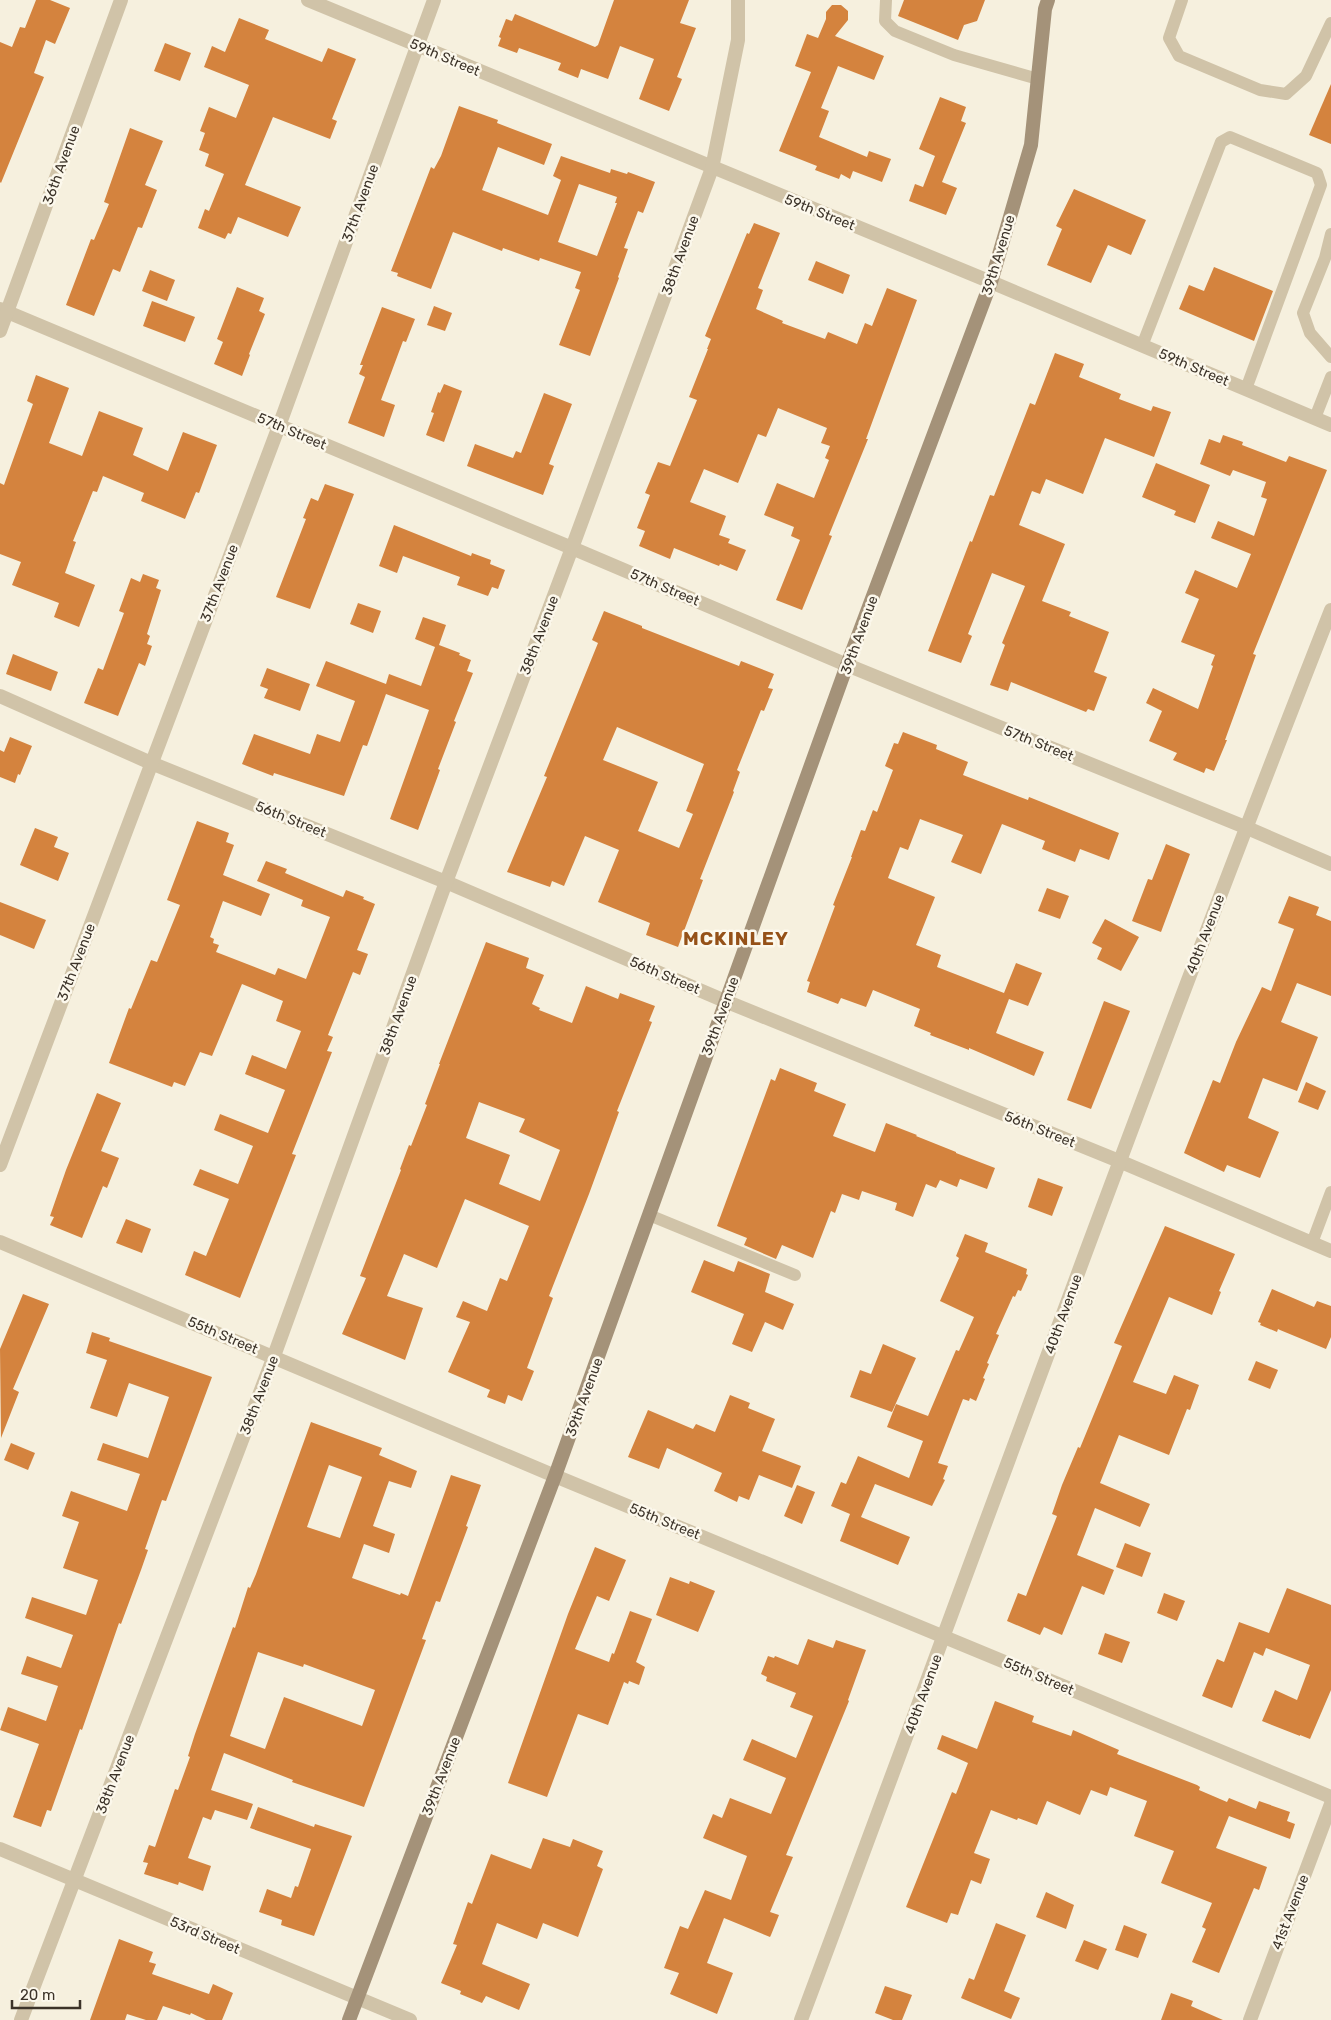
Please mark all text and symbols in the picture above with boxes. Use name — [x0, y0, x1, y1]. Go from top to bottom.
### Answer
street label: 59th Street — [407, 35, 483, 80]
street label: 36th Avenue — [39, 123, 84, 207]
street label: 37th Avenue — [339, 162, 382, 244]
street label: 59th Street — [782, 191, 858, 234]
street label: 38th Avenue — [658, 213, 703, 297]
street label: 39th Avenue — [978, 213, 1019, 297]
street label: 59th Street — [1156, 345, 1232, 390]
street label: 57th Street — [255, 409, 329, 454]
street label: 37th Avenue — [197, 542, 242, 624]
street label: 57th Street — [628, 565, 702, 610]
street label: 38th Avenue — [517, 593, 562, 677]
street label: 39th Avenue — [837, 593, 882, 677]
street label: 57th Street — [1002, 722, 1077, 765]
street label: 56th Street — [253, 798, 329, 842]
street label: 40th Avenue — [1183, 892, 1228, 976]
street label: 37th Avenue — [54, 921, 99, 1003]
district label: MCKINLEY — [683, 927, 789, 950]
street label: 56th Street — [627, 953, 703, 998]
street label: 38th Avenue — [376, 973, 421, 1057]
street label: 39th Avenue — [698, 974, 743, 1058]
street label: 56th Street — [1002, 1108, 1078, 1152]
street label: 40th Avenue — [1041, 1272, 1086, 1356]
street label: 55th Street — [185, 1313, 261, 1358]
street label: 38th Avenue — [237, 1353, 282, 1437]
street label: 39th Avenue — [562, 1355, 607, 1439]
street label: 55th Street — [627, 1500, 703, 1544]
street label: 40th Avenue — [901, 1652, 946, 1736]
street label: 55th Street — [1001, 1654, 1077, 1699]
street label: 38th Avenue — [93, 1732, 138, 1816]
street label: 39th Avenue — [419, 1734, 464, 1818]
street label: 41st Avenue — [1268, 1872, 1313, 1952]
street label: 53rd Street — [167, 1913, 243, 1958]
scale bar — [12, 1978, 80, 2010]
text: 20 m — [20, 1986, 55, 2004]

